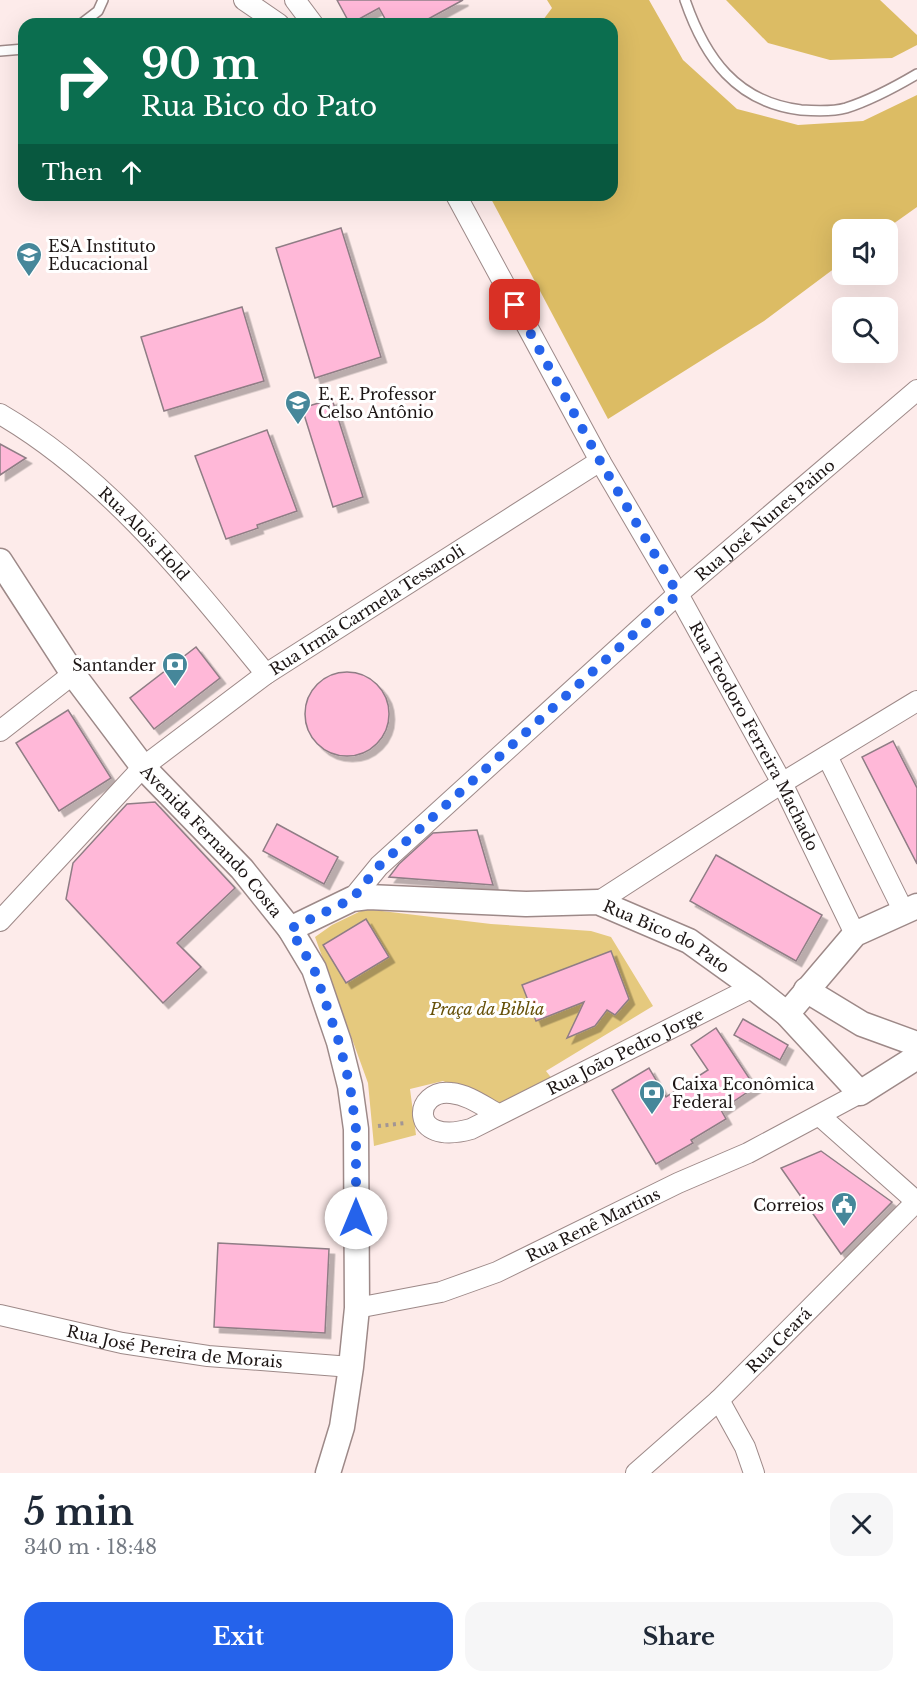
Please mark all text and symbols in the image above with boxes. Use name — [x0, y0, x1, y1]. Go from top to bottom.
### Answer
text: 90 m — [141, 38, 259, 90]
icon: right — [42, 42, 120, 120]
text: Rua Bico do Pato — [141, 90, 377, 123]
icon: ahead — [115, 156, 148, 189]
text: Then — [42, 159, 103, 186]
map controls — [832, 219, 898, 363]
button: sound — [832, 219, 898, 285]
place label: ESA Instituto Educacional — [48, 236, 156, 274]
school or university icon: ESA Instituto Educacional — [14, 240, 44, 278]
pin — [489, 279, 540, 330]
icon: arrive — [498, 288, 531, 321]
button: search — [832, 297, 898, 363]
place label: E. E. Professor Celso Antônio — [318, 384, 436, 422]
school or university icon: E. E. Professor Celso Antônio — [283, 388, 313, 426]
street label: Rua José Nunes Paino — [691, 455, 839, 585]
street label: Rua Alois Hold — [95, 483, 194, 585]
street label: Rua Irmã Carmela Tessaroli — [266, 540, 469, 679]
street label: Rua Teodoro Ferreira Machado — [685, 618, 823, 854]
bank icon: Santander — [160, 650, 190, 688]
place label: Santander — [72, 655, 156, 675]
street label: Avenida Fernando Costa — [136, 760, 287, 921]
street label: Rua Bico do Pato — [600, 895, 734, 977]
park label: Praça da Biblia — [429, 999, 544, 1019]
street label: Rua João Pedro Jorge — [544, 1004, 707, 1099]
place label: Caixa Econômica Federal — [672, 1074, 815, 1112]
bank icon: Caixa Econômica Federal — [637, 1078, 667, 1116]
street label: Rua Renê Martins — [523, 1183, 663, 1266]
position arrow — [324, 1186, 388, 1250]
public building icon: Correios — [829, 1190, 859, 1228]
place label: Correios — [753, 1195, 824, 1215]
street label: Rua Ceará — [742, 1303, 815, 1377]
street label: Rua José Pereira de Morais — [65, 1321, 283, 1372]
text: 5 min — [24, 1490, 134, 1535]
button: close — [830, 1493, 893, 1556]
text: 340 m · 18:48 — [24, 1535, 157, 1559]
button: Exit — [24, 1602, 453, 1671]
button: Share — [465, 1602, 893, 1671]

